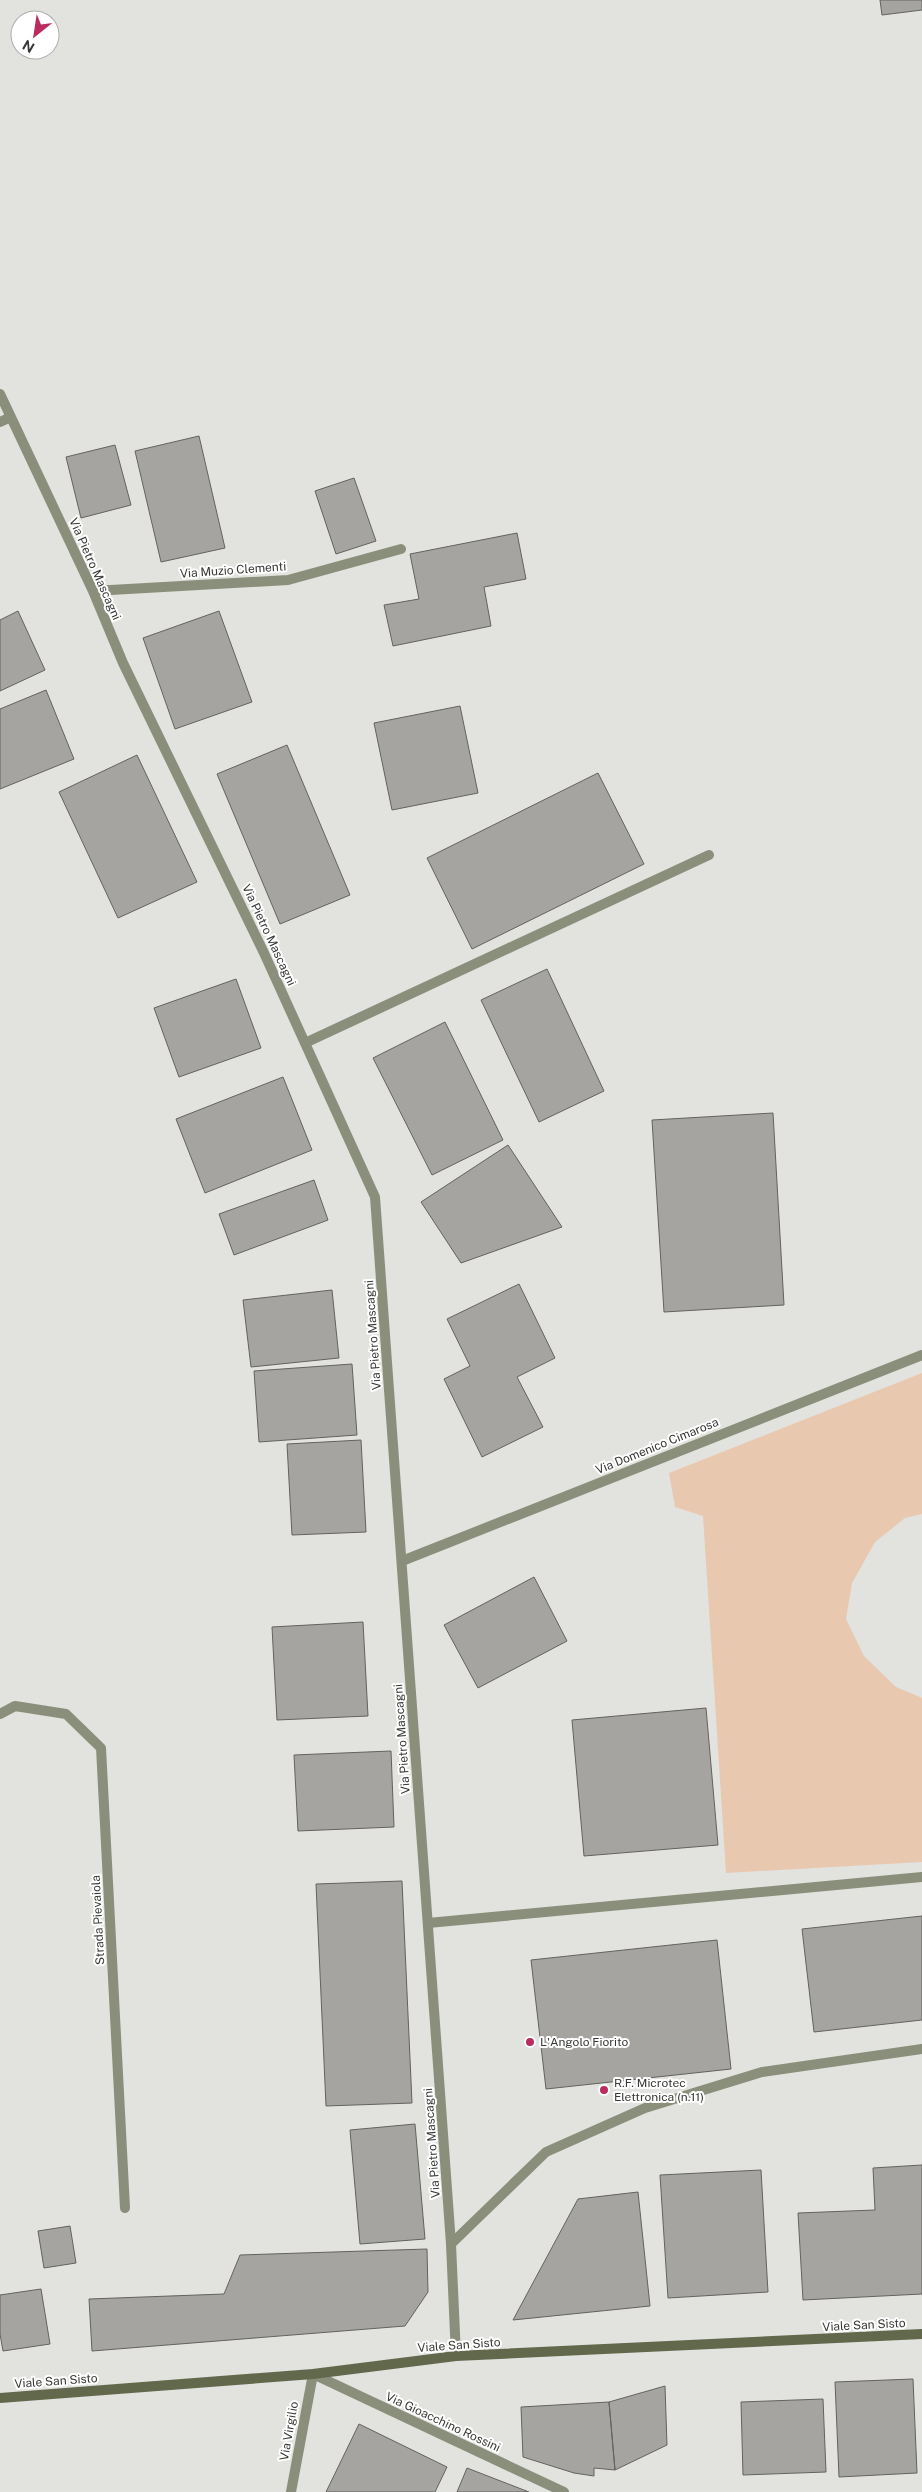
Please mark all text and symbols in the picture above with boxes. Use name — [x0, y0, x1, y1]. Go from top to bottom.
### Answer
north arrow — [10, 10, 60, 60]
text: N — [20, 37, 37, 56]
street label: Via Pietro Mascagni — [66, 516, 124, 622]
street label: Via Muzio Clementi — [179, 559, 287, 581]
street label: Via Pietro Mascagni — [239, 882, 299, 988]
street label: Via Pietro Mascagni — [362, 1279, 384, 1391]
street label: Via Domenico Cimarosa — [594, 1415, 720, 1477]
street label: Via Pietro Mascagni — [391, 1683, 413, 1795]
street label: Strada Pievaiola — [89, 1875, 107, 1965]
place label: L'Angolo Fiorito — [540, 2035, 628, 2049]
marker: L'Angolo Fiorito — [524, 2036, 536, 2048]
place label: R.F. Microtec Elettronica (n.11) — [614, 2076, 704, 2104]
marker: R.F. Microtec Elettronica (n.11) — [598, 2084, 610, 2096]
street label: Via Pietro Mascagni — [421, 2087, 443, 2199]
street label: Viale San Sisto — [822, 2316, 906, 2334]
street label: Viale San Sisto — [417, 2335, 501, 2355]
street label: Viale San Sisto — [14, 2371, 98, 2391]
street label: Via Gioacchino Rossini — [383, 2389, 503, 2455]
street label: Via Virgilio — [277, 2400, 301, 2462]

